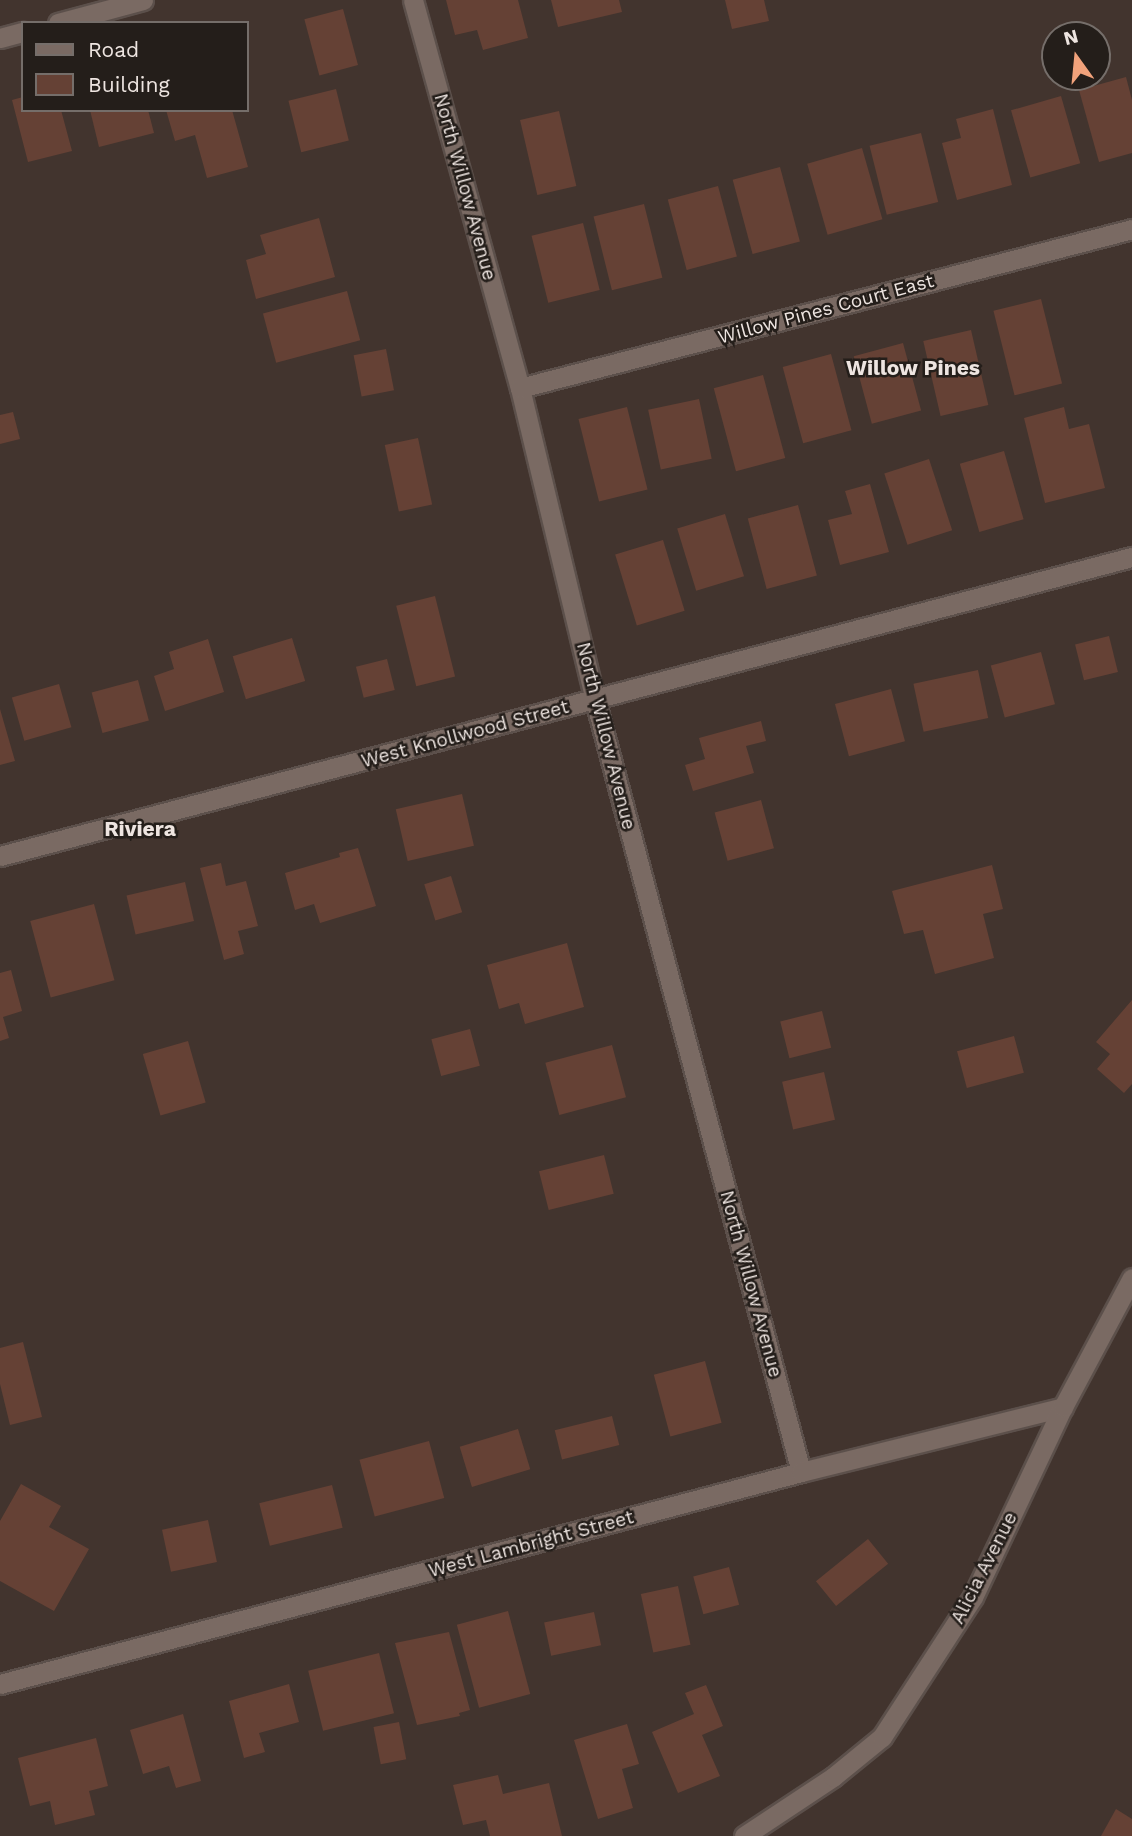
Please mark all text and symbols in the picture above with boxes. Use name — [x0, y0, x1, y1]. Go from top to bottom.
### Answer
legend — [21, 21, 248, 112]
north arrow — [1041, 21, 1111, 91]
text: N — [1061, 24, 1081, 50]
text: Road — [88, 37, 139, 62]
text: Building — [88, 72, 170, 97]
street label: North Willow Avenue — [429, 90, 501, 284]
street label: Willow Pines Court East — [715, 269, 937, 349]
district label: Willow Pines — [846, 355, 980, 381]
street label: North Willow Avenue — [571, 639, 641, 833]
street label: West Knollwood Street — [359, 695, 571, 773]
district label: Riviera — [104, 816, 176, 842]
street label: North Willow Avenue — [715, 1187, 787, 1381]
street label: West Lambright Street — [426, 1506, 636, 1582]
street label: Alicia Avenue — [946, 1508, 1022, 1628]

